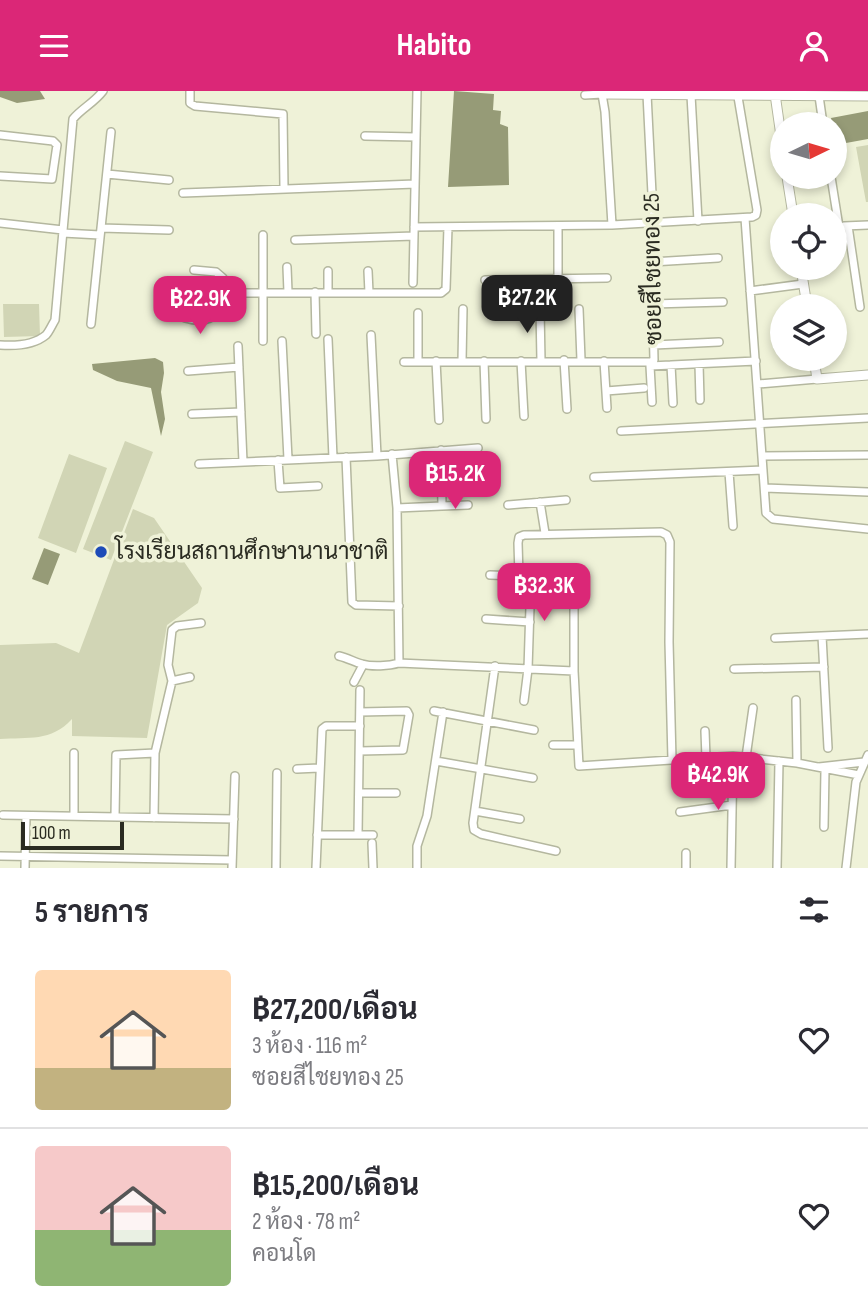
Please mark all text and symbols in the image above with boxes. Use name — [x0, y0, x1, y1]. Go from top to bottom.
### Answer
text: Habito — [397, 26, 471, 65]
icon: menu — [35, 27, 73, 65]
icon: person — [795, 27, 833, 65]
north arrow — [770, 112, 847, 189]
map controls — [770, 112, 847, 371]
street label: ซอยสีไชยทอง 25 — [635, 193, 668, 345]
button: locate — [770, 203, 847, 280]
pin: ฿27.2K — [470, 275, 584, 335]
pin: ฿22.9K — [143, 277, 257, 336]
text: ฿27.2K — [498, 284, 556, 312]
text: ฿22.9K — [169, 285, 231, 313]
button: layers — [770, 294, 847, 371]
pin: ฿15.2K — [398, 451, 512, 511]
text: ฿15.2K — [425, 460, 485, 488]
place label: โรงเรียนสถานศึกษานานาชาติ — [113, 535, 388, 566]
marker: โรงเรียนสถานศึกษานานาชาติ — [93, 544, 109, 560]
pin: ฿32.3K — [487, 563, 601, 623]
text: ฿32.3K — [513, 572, 575, 600]
pin: ฿42.9K — [661, 753, 775, 812]
text: ฿42.9K — [687, 761, 749, 789]
scale bar — [21, 819, 124, 851]
text: 100 m — [32, 822, 71, 845]
icon: filters — [795, 891, 833, 929]
text: 5 รายการ — [35, 895, 149, 931]
text: ฿27,200/เดือน — [252, 992, 418, 1028]
icon: home — [91, 998, 175, 1082]
icon: heart — [795, 1021, 833, 1059]
text: 3 ห้อง · 116 m² — [252, 1032, 368, 1060]
text: ซอยสีไชยทอง 25 — [252, 1064, 404, 1092]
text: ฿15,200/เดือน — [252, 1168, 419, 1204]
icon: home — [91, 1174, 175, 1258]
icon: heart — [795, 1197, 833, 1235]
text: 2 ห้อง · 78 m² — [252, 1208, 360, 1236]
text: คอนโด — [252, 1240, 316, 1268]

